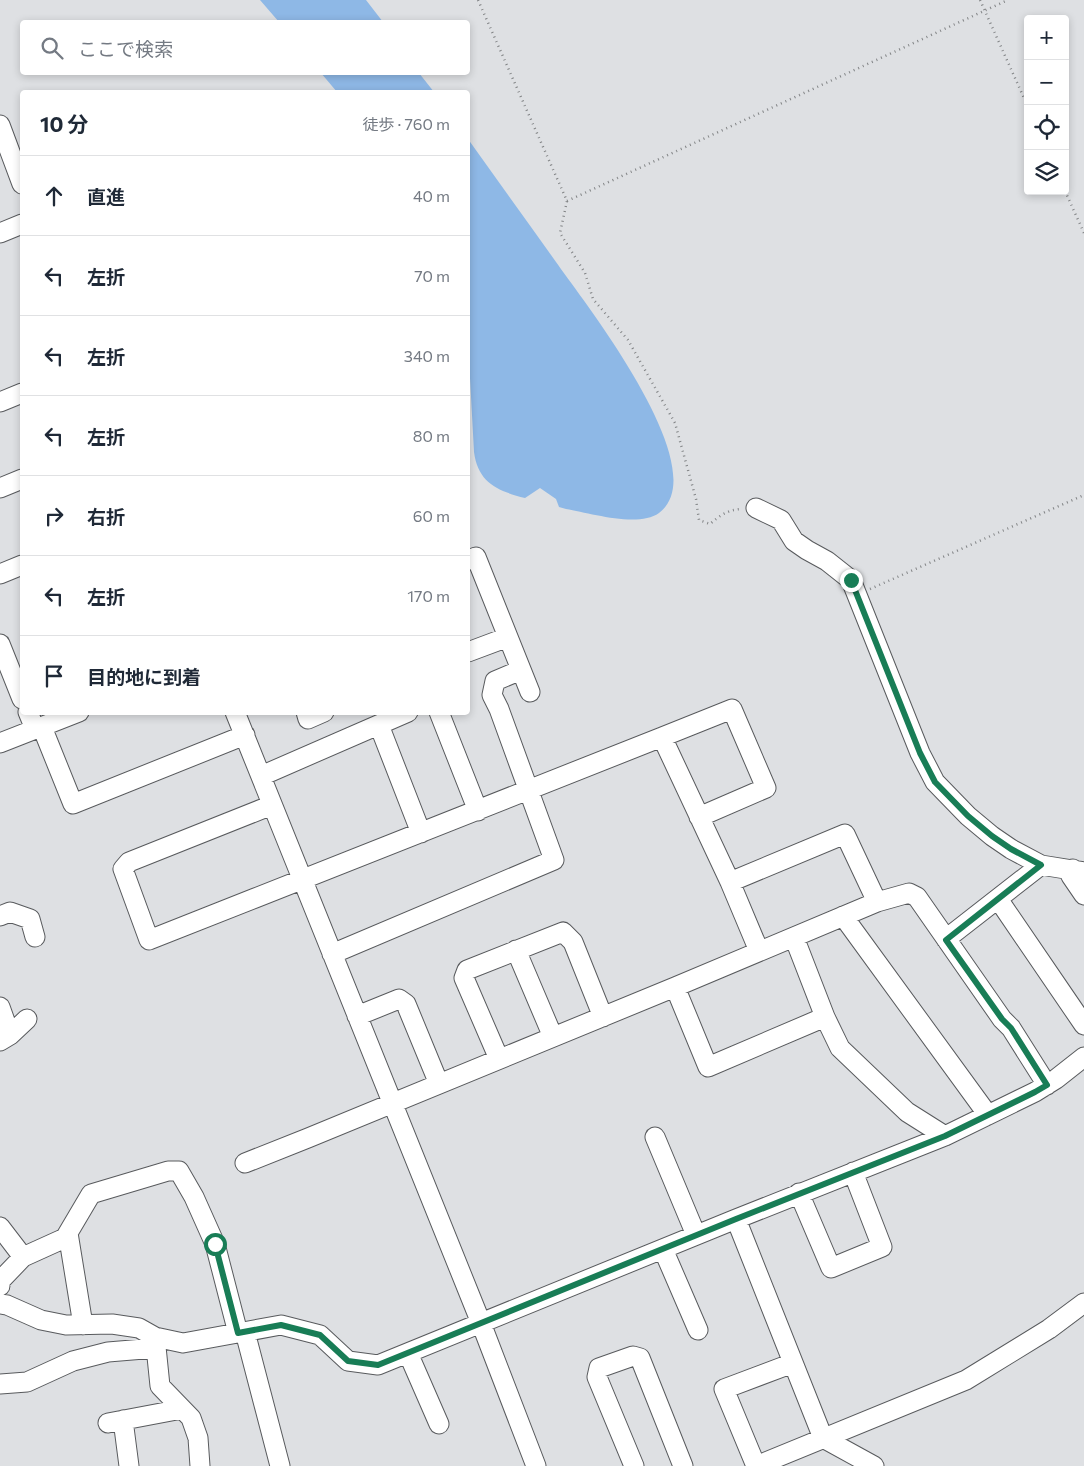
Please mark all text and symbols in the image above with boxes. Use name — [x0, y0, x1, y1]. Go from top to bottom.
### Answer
map controls — [1024, 15, 1069, 195]
button: + — [1024, 15, 1069, 60]
search box — [20, 20, 470, 75]
icon: search — [38, 34, 66, 62]
text: ここで検索 — [78, 37, 173, 60]
button: − — [1024, 60, 1069, 105]
button: locate — [1024, 105, 1069, 150]
text: 10 分 — [40, 111, 88, 136]
text: 徒歩 · 760 m — [363, 114, 450, 133]
button: layers — [1024, 150, 1069, 195]
icon: ahead — [40, 182, 68, 210]
text: 直進 — [87, 185, 125, 208]
text: 40 m — [413, 186, 450, 205]
icon: left — [40, 262, 68, 290]
text: 左折 — [87, 265, 125, 288]
text: 70 m — [414, 266, 450, 285]
icon: left — [40, 342, 68, 370]
text: 左折 — [87, 345, 125, 368]
text: 340 m — [404, 346, 450, 365]
icon: left — [40, 422, 68, 450]
text: 左折 — [87, 425, 125, 448]
text: 80 m — [413, 426, 450, 445]
icon: right — [40, 502, 68, 530]
text: 右折 — [87, 505, 125, 528]
text: 60 m — [413, 506, 450, 525]
route end — [840, 569, 863, 592]
icon: left — [40, 582, 68, 610]
text: 左折 — [87, 585, 125, 608]
text: 170 m — [407, 586, 450, 605]
icon: arrive — [40, 662, 68, 690]
text: 目的地に到着 — [87, 665, 201, 688]
route start — [204, 1233, 227, 1256]

